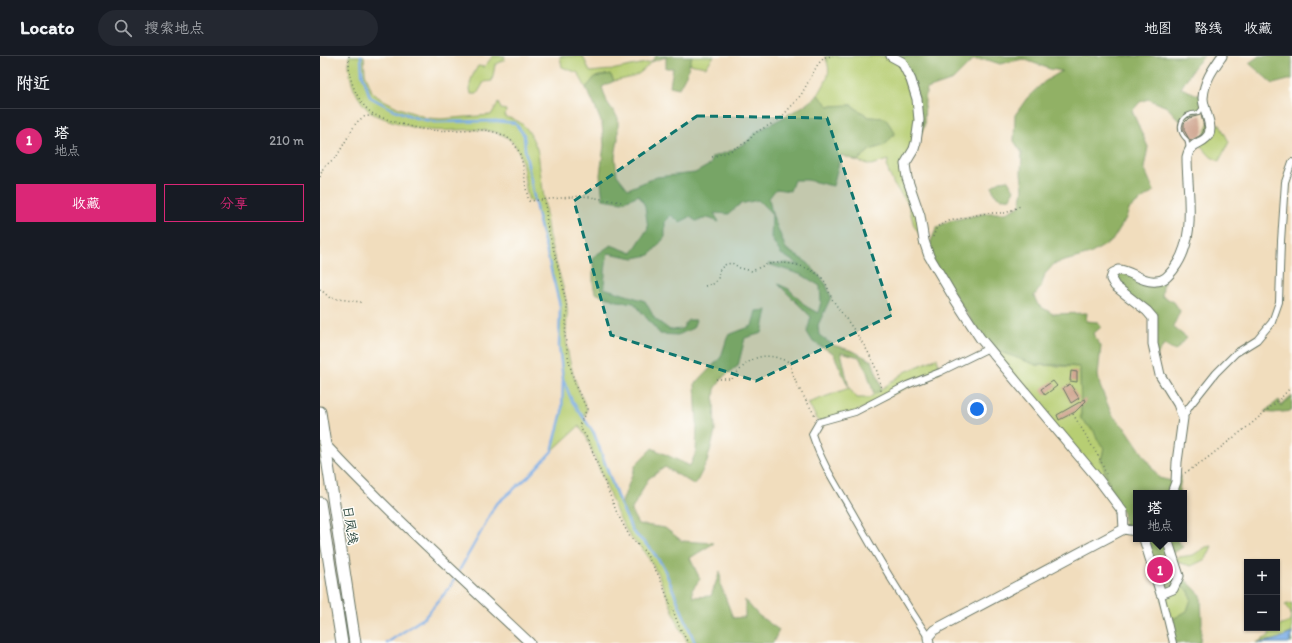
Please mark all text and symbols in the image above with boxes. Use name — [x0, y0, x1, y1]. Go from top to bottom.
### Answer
search box — [98, 10, 378, 46]
text: Locato — [20, 16, 74, 39]
icon: search — [112, 17, 134, 39]
text: 搜索地点 — [144, 19, 204, 37]
text: 地图 — [1144, 20, 1172, 37]
text: 路线 — [1194, 20, 1222, 37]
text: 收藏 — [1244, 20, 1272, 37]
text: 附近 — [16, 73, 50, 93]
text: 塔 — [54, 124, 69, 142]
text: 1 — [26, 133, 32, 148]
text: 210 m — [269, 133, 304, 148]
text: 地点 — [54, 143, 80, 158]
button: 收藏 — [16, 184, 156, 222]
button: 分享 — [164, 184, 304, 222]
your location — [967, 399, 987, 419]
popup — [1133, 490, 1187, 542]
text: 塔 — [1147, 499, 1162, 517]
street label: 日凤线 — [340, 505, 361, 545]
text: 地点 — [1147, 518, 1173, 533]
pin: 1 — [1147, 555, 1173, 585]
map controls — [1244, 559, 1280, 631]
button: + — [1244, 559, 1280, 595]
button: − — [1244, 595, 1280, 631]

